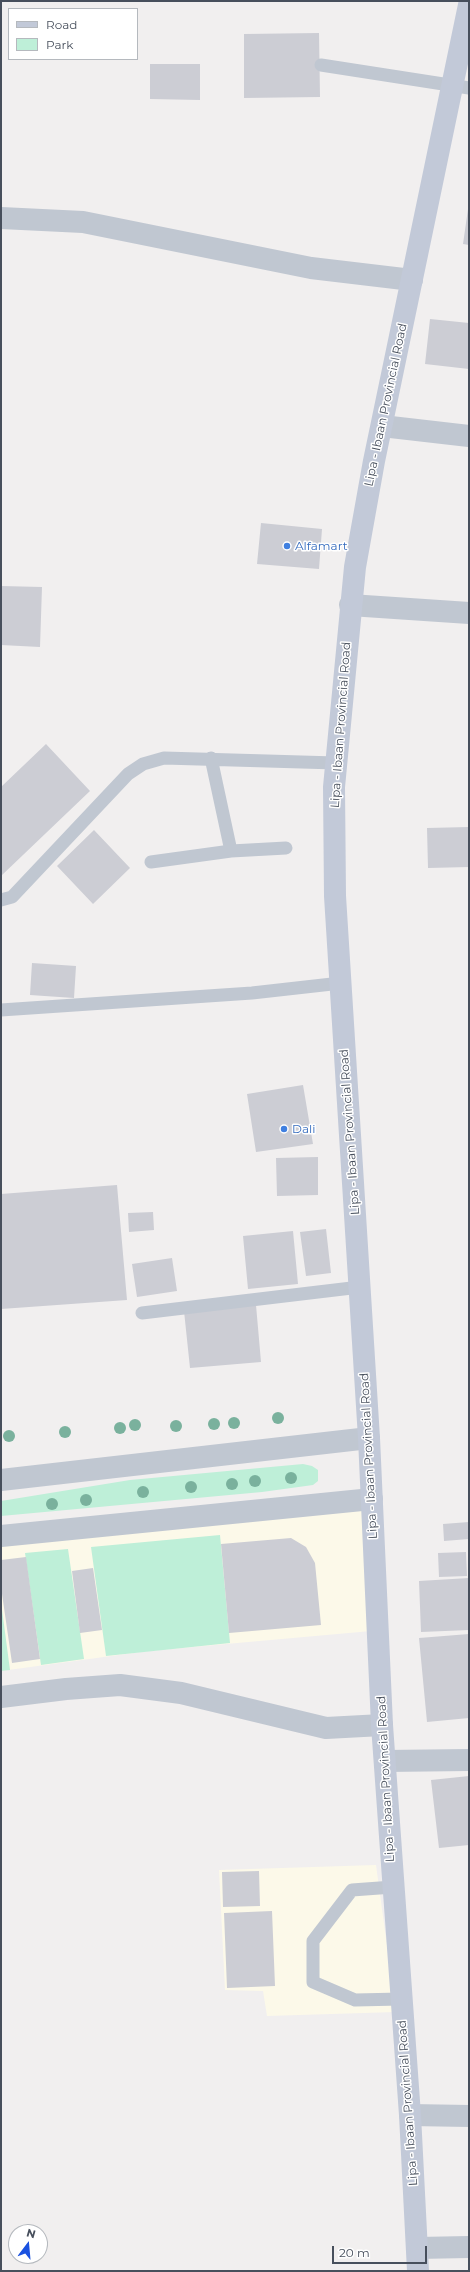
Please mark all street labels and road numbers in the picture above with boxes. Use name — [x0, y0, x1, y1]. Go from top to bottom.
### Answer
street label: Lipa - Ibaan Provincial Road — [362, 322, 410, 488]
street label: Lipa - Ibaan Provincial Road — [328, 642, 354, 808]
street label: Lipa - Ibaan Provincial Road — [337, 1049, 363, 1215]
street label: Lipa - Ibaan Provincial Road — [357, 1373, 381, 1539]
street label: Lipa - Ibaan Provincial Road — [374, 1696, 398, 1862]
street label: Lipa - Ibaan Provincial Road — [395, 2020, 421, 2186]

